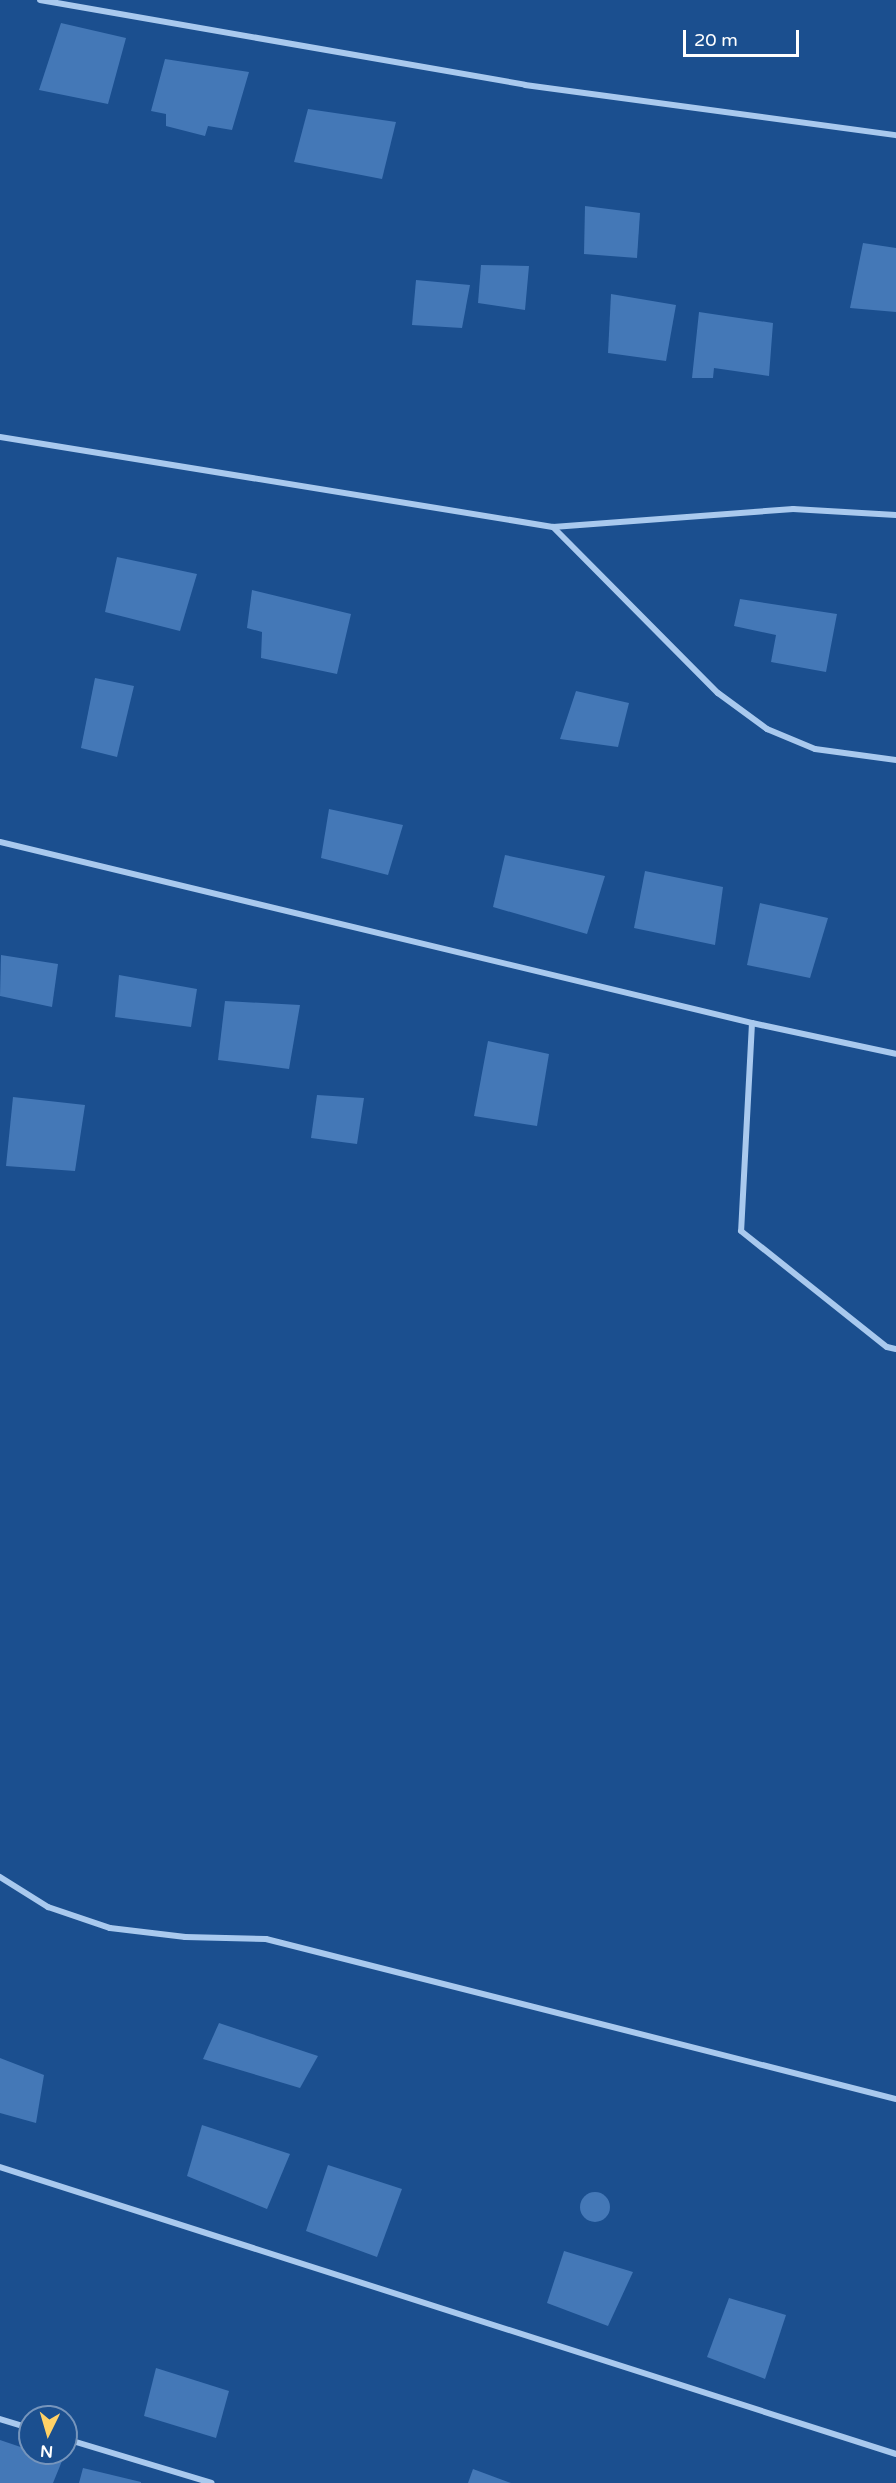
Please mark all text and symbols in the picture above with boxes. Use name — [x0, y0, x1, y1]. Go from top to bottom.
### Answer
scale bar — [686, 18, 802, 56]
text: 20 m — [694, 29, 738, 51]
north arrow — [18, 2405, 78, 2465]
text: N — [39, 2440, 54, 2461]

